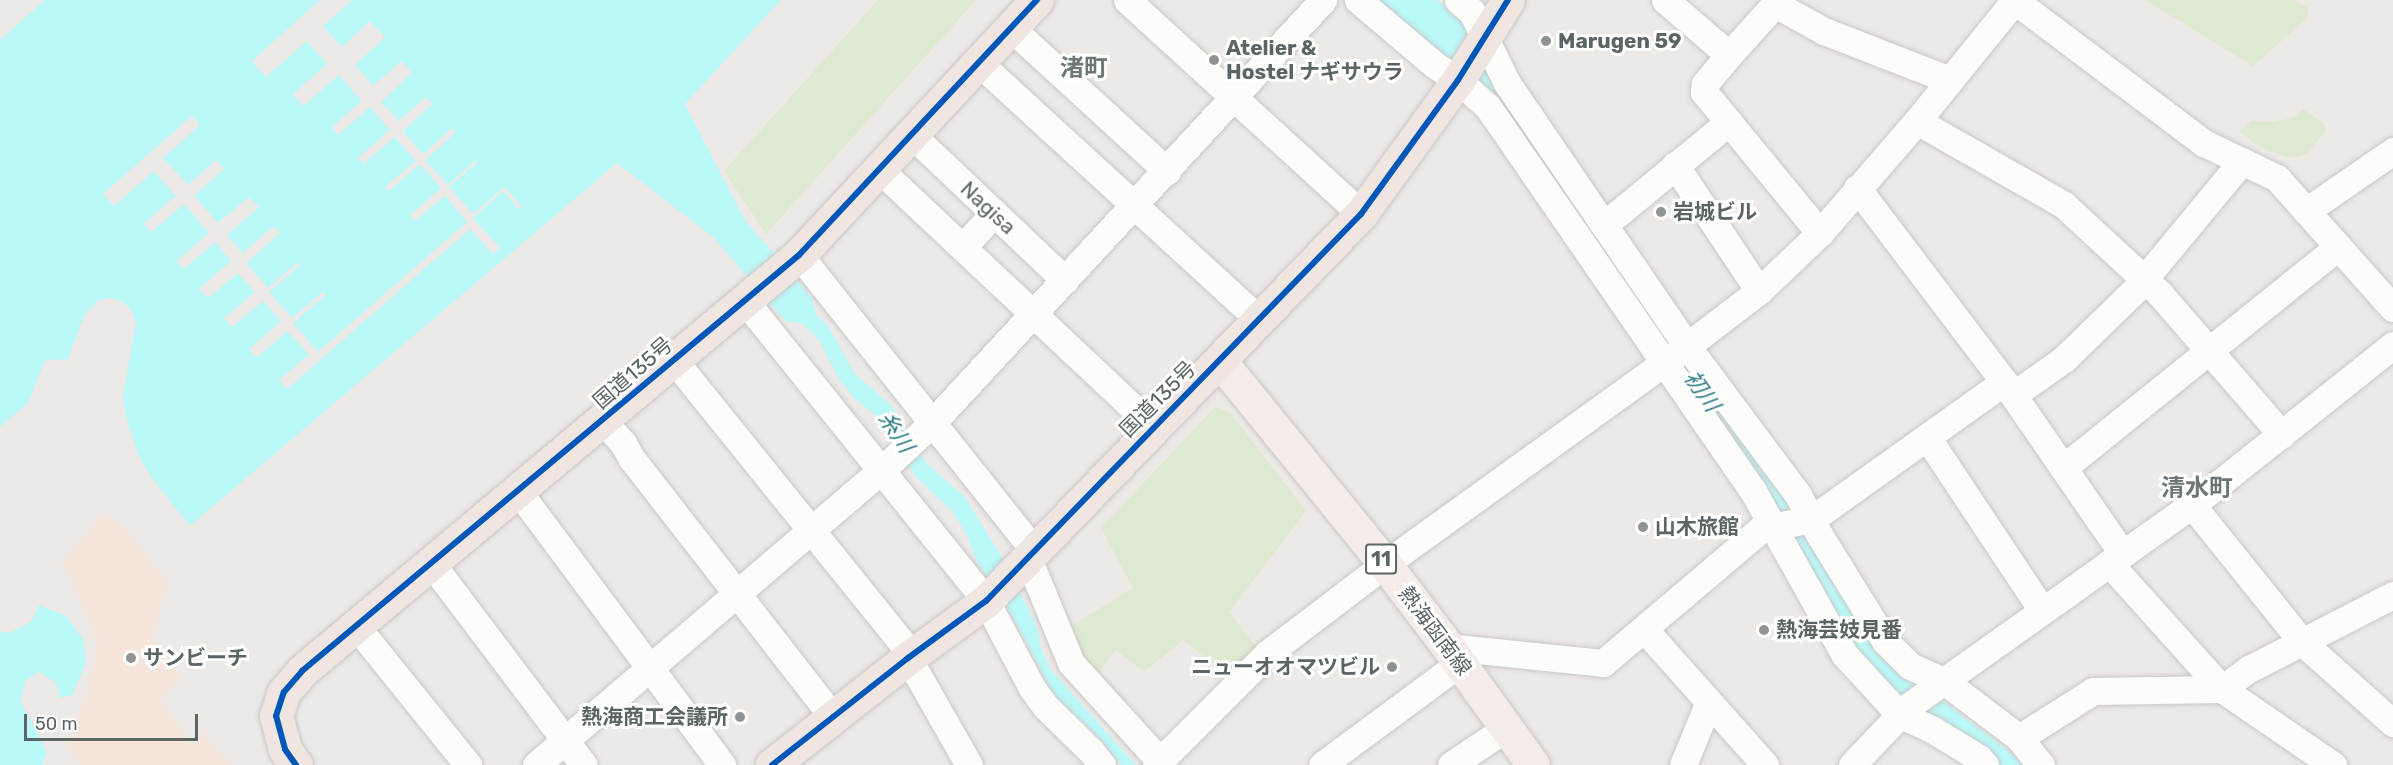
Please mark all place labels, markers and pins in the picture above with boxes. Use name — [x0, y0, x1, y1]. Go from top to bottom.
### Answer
place label: Marugen 59 — [1558, 28, 1682, 54]
marker: Marugen 59 — [1539, 34, 1553, 48]
place label: Atelier & Hostel ナギサウラ — [1226, 35, 1404, 85]
marker: Atelier & Hostel ナギサウラ — [1207, 53, 1221, 67]
place label: 岩城ビル — [1673, 199, 1757, 225]
marker: 岩城ビル — [1654, 205, 1668, 219]
place label: 山木旅館 — [1655, 514, 1739, 540]
marker: 山木旅館 — [1636, 520, 1650, 534]
place label: 熱海芸妓見番 — [1776, 617, 1902, 643]
marker: 熱海芸妓見番 — [1757, 623, 1771, 637]
place label: サンビーチ — [143, 645, 248, 671]
marker: サンビーチ — [124, 651, 138, 665]
place label: ニューオオマツビル — [1191, 654, 1380, 680]
marker: ニューオオマツビル — [1385, 660, 1399, 674]
place label: 熱海商工会議所 — [581, 704, 728, 730]
marker: 熱海商工会議所 — [733, 710, 747, 724]

